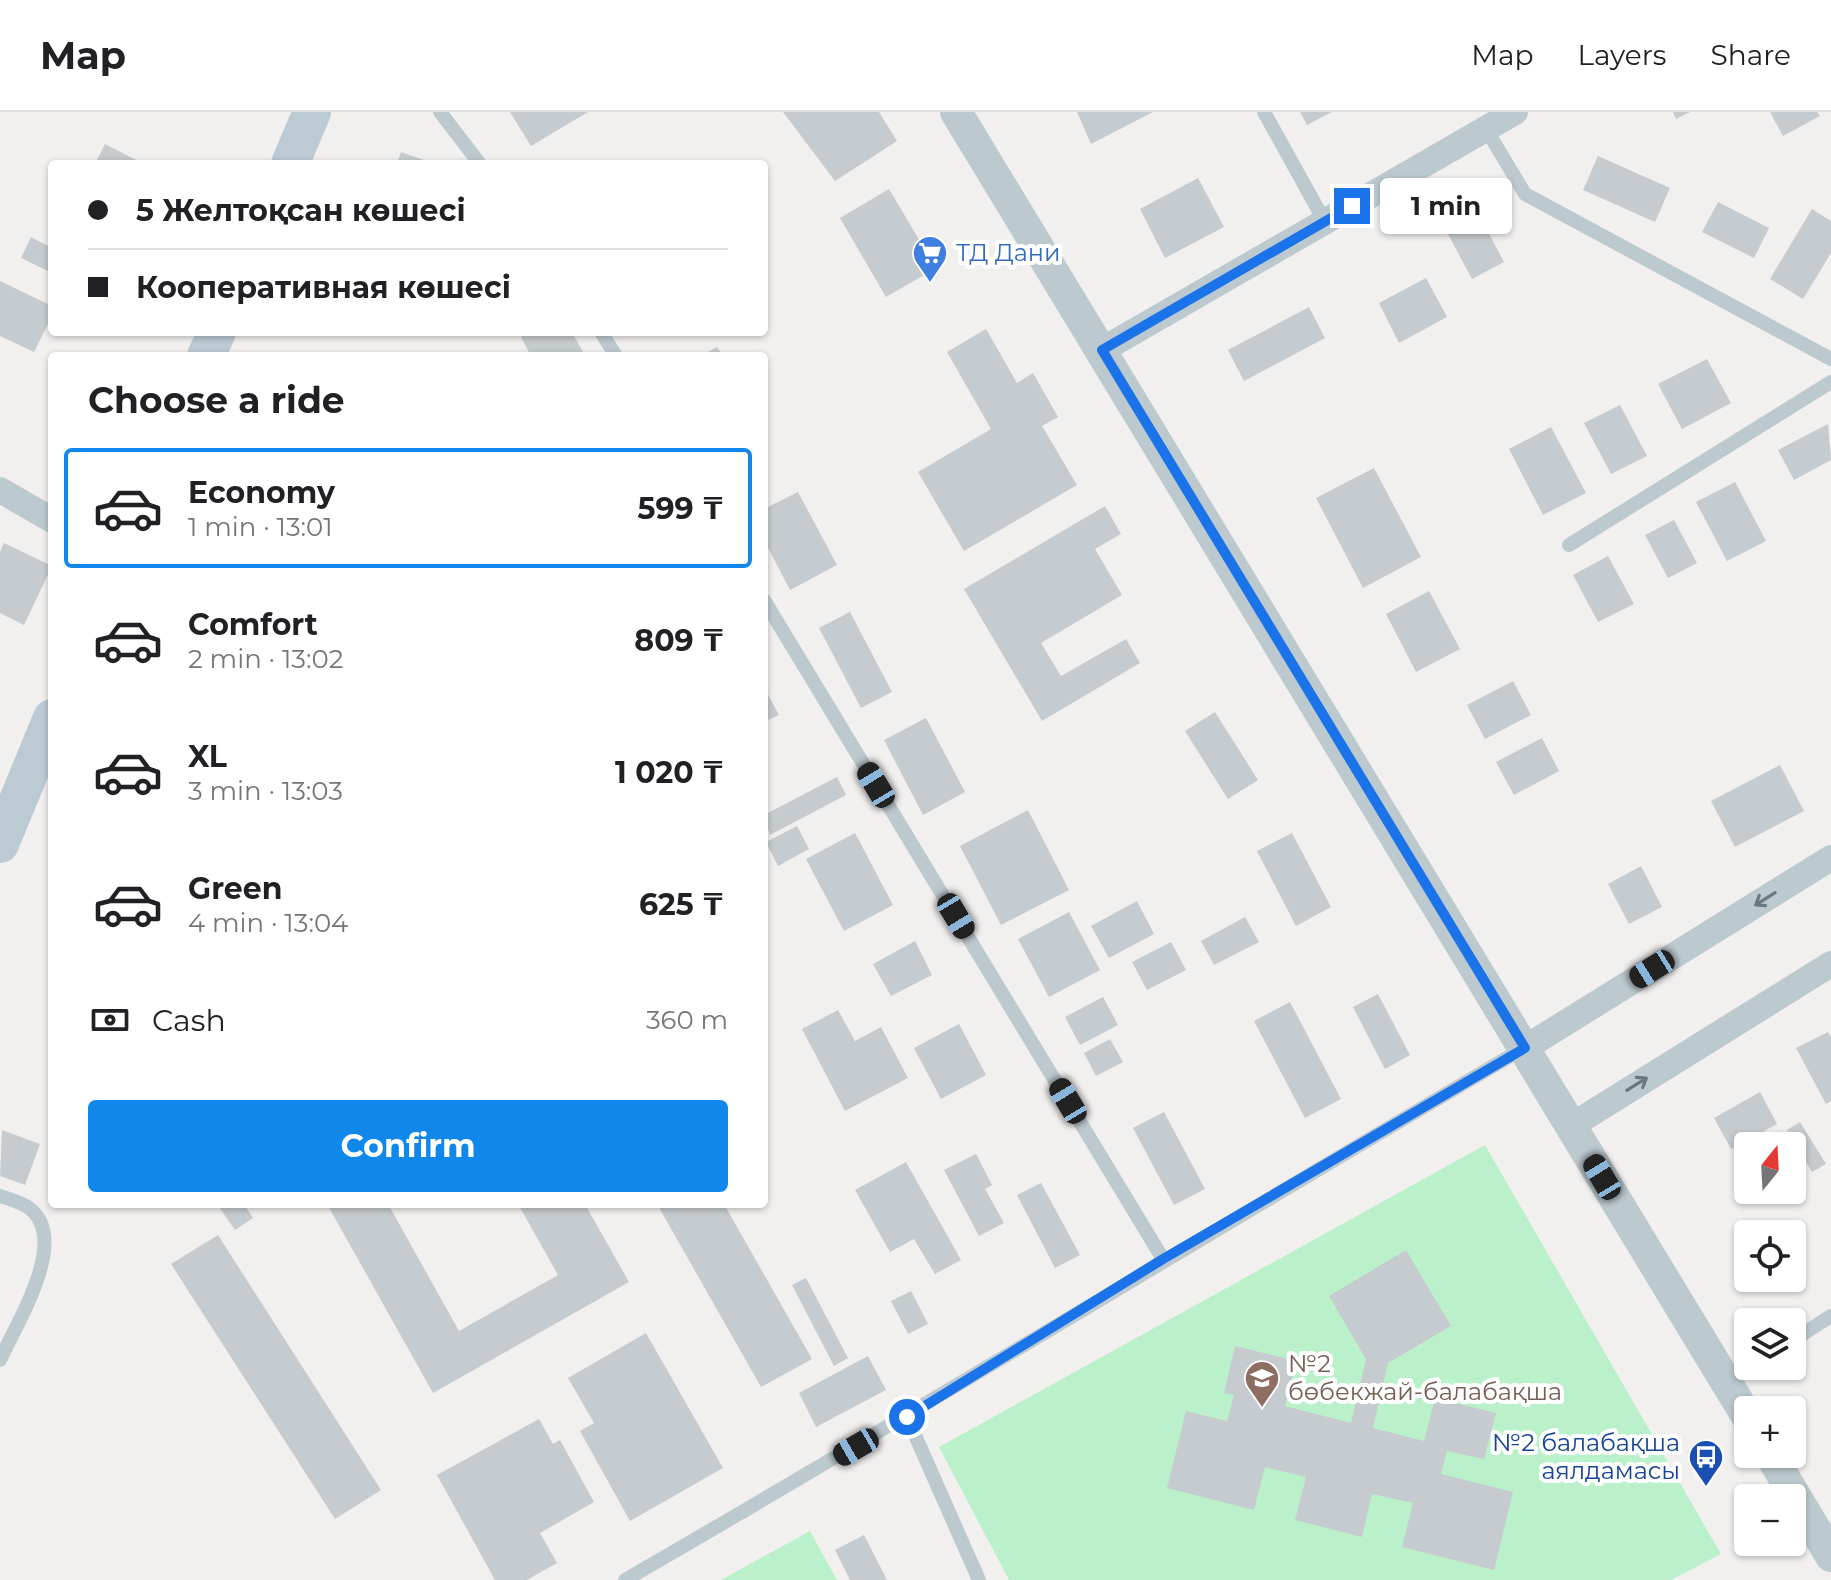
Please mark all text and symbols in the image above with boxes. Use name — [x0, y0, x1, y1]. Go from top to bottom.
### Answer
text: Map — [40, 32, 126, 79]
text: Map — [1471, 38, 1534, 72]
text: Layers — [1578, 38, 1667, 72]
text: Share — [1711, 38, 1791, 72]
callout: 1 min — [1380, 178, 1512, 234]
route end — [1334, 188, 1370, 224]
text: 1 min — [1411, 190, 1481, 222]
text: 5 Желтоқсан көшесі — [136, 192, 466, 229]
supermarket icon: ТД Дани — [911, 234, 949, 284]
place label: ТД Дани — [956, 238, 1060, 267]
text: Кооперативная көшесі — [136, 269, 511, 306]
text: Choose a ride — [88, 378, 345, 422]
icon: car — [92, 472, 164, 544]
text: Economy — [188, 474, 335, 511]
text: 599 ₸ — [638, 490, 724, 527]
text: 1 min · 13:01 — [188, 511, 333, 543]
icon: car — [92, 604, 164, 676]
text: Comfort — [188, 606, 318, 643]
text: 809 ₸ — [634, 622, 724, 659]
text: 2 min · 13:02 — [188, 643, 343, 675]
icon: car — [92, 736, 164, 808]
text: XL — [188, 738, 227, 775]
text: 1 020 ₸ — [615, 754, 724, 791]
car — [853, 758, 899, 812]
text: 3 min · 13:03 — [188, 775, 343, 807]
icon: car — [92, 868, 164, 940]
text: Green — [188, 870, 282, 907]
text: 625 ₸ — [639, 886, 724, 923]
car — [933, 889, 979, 943]
one-way arrow — [1754, 891, 1777, 907]
text: 4 min · 13:04 — [188, 907, 348, 939]
car — [1625, 946, 1679, 992]
icon: cash — [88, 998, 132, 1042]
text: Cash — [152, 1002, 226, 1039]
text: 360 m — [646, 1004, 728, 1036]
car — [1045, 1074, 1091, 1128]
one-way arrow — [1625, 1076, 1648, 1092]
button: Confirm — [88, 1100, 728, 1192]
north arrow — [1734, 1132, 1806, 1204]
map controls — [1734, 1132, 1806, 1556]
car — [1579, 1150, 1625, 1204]
button: locate — [1734, 1220, 1806, 1292]
button: layers — [1734, 1308, 1806, 1380]
place label: №2 бөбекжай-балабақша — [1288, 1349, 1562, 1406]
school or university icon: №2 бөбекжай-балабақша — [1243, 1359, 1281, 1409]
button: + — [1734, 1396, 1806, 1468]
route start — [889, 1399, 925, 1435]
car — [829, 1425, 883, 1469]
place label: №2 балабақша аялдамасы — [1492, 1428, 1680, 1485]
bus stop icon: №2 балабақша аялдамасы — [1687, 1438, 1725, 1488]
button: − — [1734, 1484, 1806, 1556]

